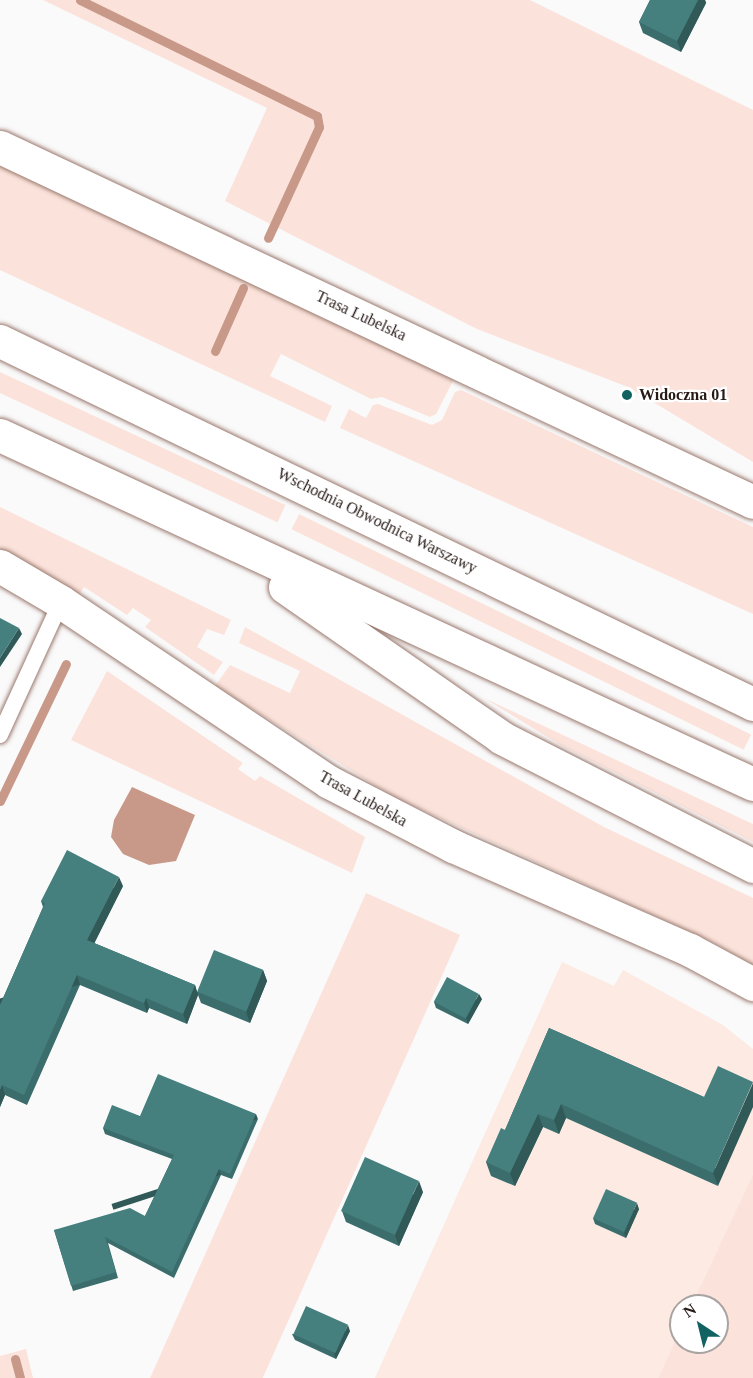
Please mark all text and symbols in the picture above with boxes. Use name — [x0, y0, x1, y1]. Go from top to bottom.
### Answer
street label: Trasa Lubelska — [313, 287, 409, 345]
place label: Widoczna 01 — [639, 385, 727, 405]
marker: Widoczna 01 — [620, 388, 634, 402]
street label: Wschodnia Obwodnica Warszawy — [274, 464, 480, 578]
street label: Trasa Lubelska — [316, 767, 410, 831]
north arrow — [669, 1294, 729, 1354]
text: N — [680, 1300, 699, 1321]

